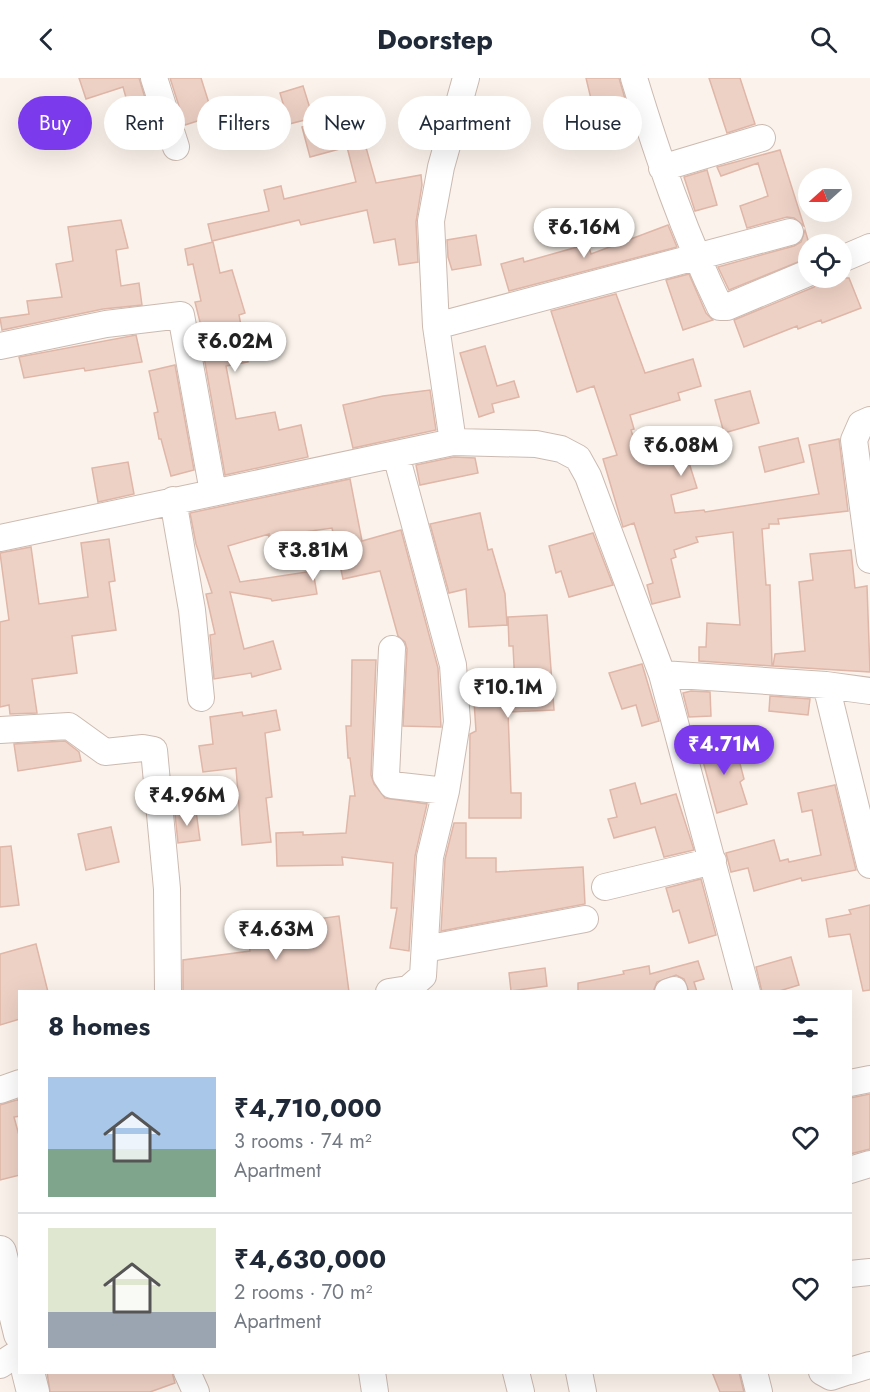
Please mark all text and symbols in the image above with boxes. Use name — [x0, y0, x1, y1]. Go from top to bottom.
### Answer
text: Doorstep — [377, 20, 493, 59]
icon: back — [30, 23, 63, 56]
icon: search — [807, 23, 840, 56]
chip: Buy — [18, 96, 92, 150]
chip: Rent — [104, 96, 185, 150]
chip: Filters — [197, 96, 291, 150]
chip: New — [303, 96, 386, 150]
chip: Apartment — [398, 96, 531, 150]
chip: House — [543, 96, 642, 150]
north arrow — [798, 168, 852, 222]
map controls — [798, 168, 852, 288]
pin: ₹6.16M — [535, 208, 633, 259]
text: ₹6.16M — [548, 213, 620, 242]
button: locate — [798, 234, 852, 288]
pin: ₹6.02M — [186, 322, 284, 373]
text: ₹6.02M — [197, 327, 273, 356]
pin: ₹6.08M — [632, 426, 730, 477]
text: ₹6.08M — [644, 431, 718, 460]
pin: ₹3.81M — [264, 531, 362, 582]
text: ₹3.81M — [278, 536, 348, 565]
pin: ₹10.1M — [459, 668, 557, 719]
text: ₹10.1M — [473, 673, 543, 702]
pin: ₹4.71M — [675, 725, 773, 776]
text: ₹4.71M — [688, 730, 760, 759]
pin: ₹4.96M — [138, 776, 236, 827]
text: ₹4.96M — [149, 781, 225, 810]
pin: ₹4.63M — [227, 910, 325, 961]
text: ₹4.63M — [238, 915, 314, 944]
text: 8 homes — [48, 1007, 150, 1045]
icon: filters — [789, 1010, 822, 1043]
text: ₹4,710,000 — [234, 1089, 382, 1127]
icon: home — [96, 1101, 168, 1173]
icon: heart — [789, 1121, 822, 1154]
text: 3 rooms · 74 m² — [234, 1127, 372, 1156]
text: Apartment — [234, 1156, 321, 1185]
text: ₹4,630,000 — [234, 1240, 386, 1278]
icon: home — [96, 1252, 168, 1324]
icon: heart — [789, 1272, 822, 1305]
text: 2 rooms · 70 m² — [234, 1278, 372, 1307]
text: Apartment — [234, 1307, 321, 1336]

